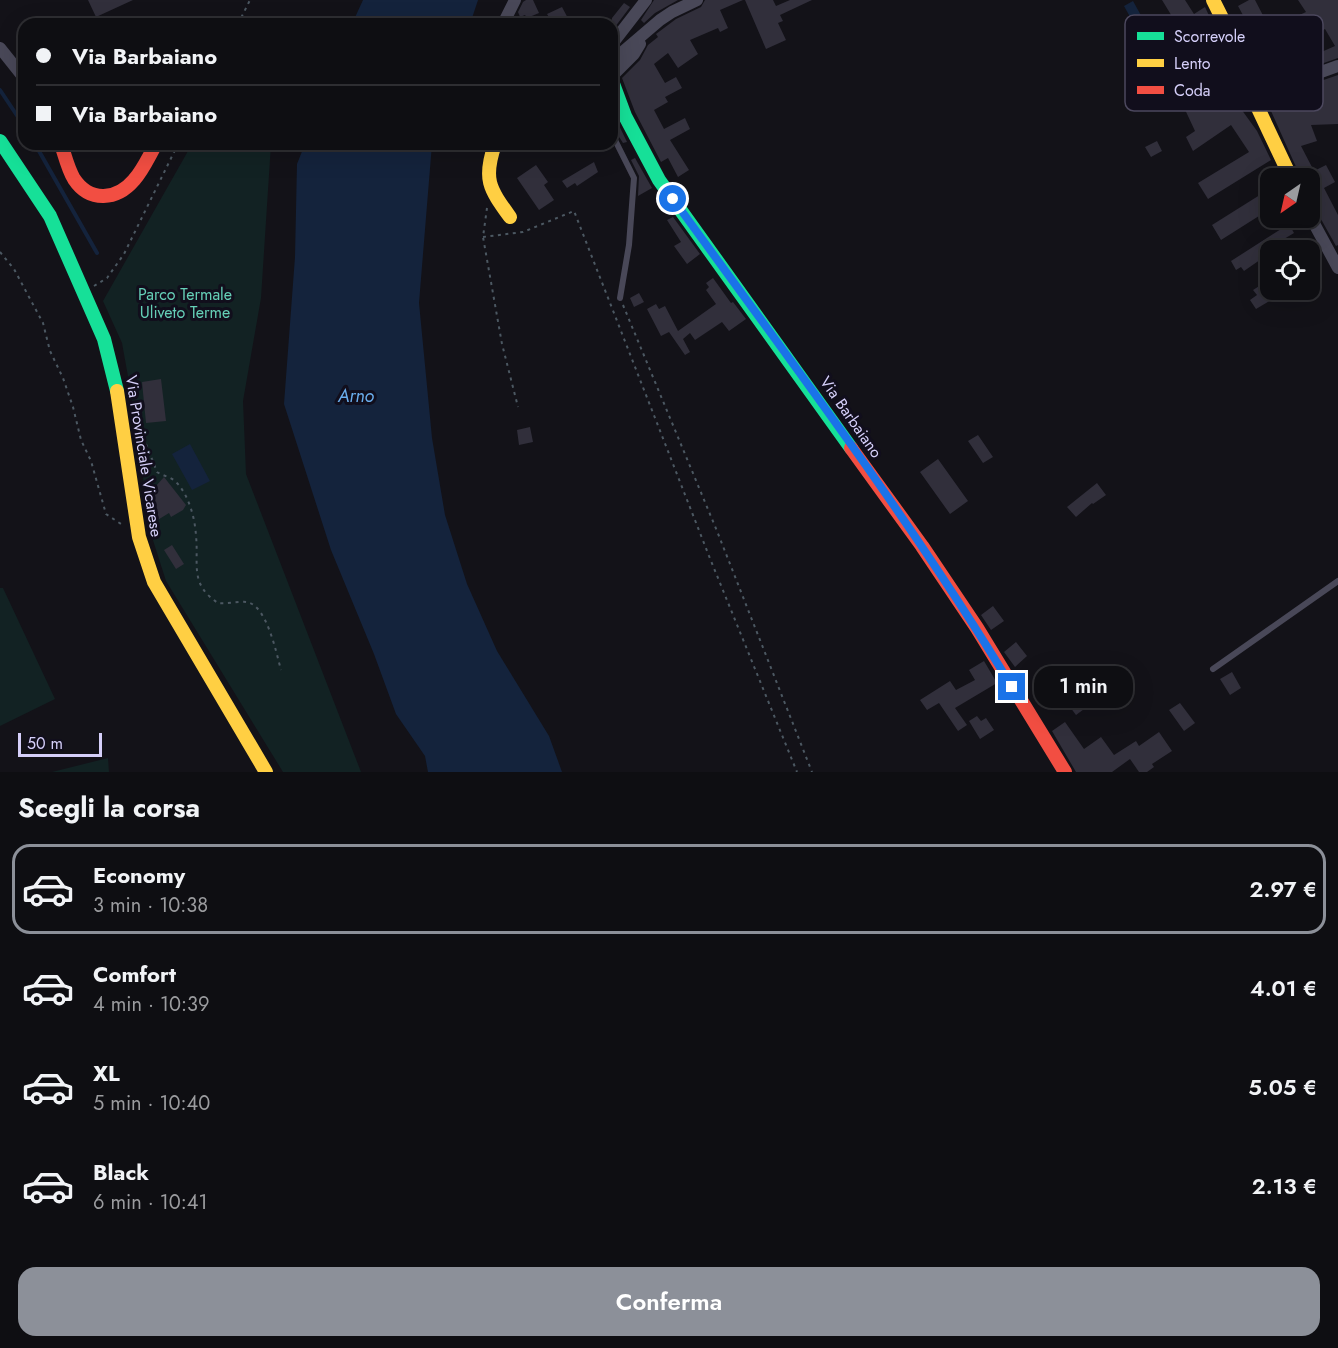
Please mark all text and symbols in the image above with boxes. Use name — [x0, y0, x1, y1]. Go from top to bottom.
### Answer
legend — [1125, 15, 1323, 111]
text: Scorrevole — [1174, 25, 1245, 48]
text: Via Barbaiano — [72, 40, 217, 72]
text: Lento — [1174, 52, 1211, 75]
text: Coda — [1174, 79, 1211, 102]
text: Via Barbaiano — [72, 98, 217, 130]
north arrow — [1260, 168, 1320, 228]
map controls — [1260, 168, 1320, 300]
route start — [659, 185, 686, 212]
button: locate — [1260, 240, 1320, 300]
park label: Parco Termale Uliveto Terme — [138, 283, 232, 324]
street label: Via Barbaiano — [814, 371, 888, 463]
street label: Via Provinciale Vicarese — [120, 373, 168, 539]
water label: Arno — [337, 383, 375, 409]
callout: 1 min — [1033, 666, 1132, 708]
text: 1 min — [1059, 672, 1108, 701]
route end — [998, 673, 1025, 700]
scale bar — [18, 730, 102, 758]
text: 50 m — [27, 732, 63, 755]
text: Scegli la corsa — [18, 788, 200, 827]
text: Economy — [93, 859, 185, 891]
icon: car — [21, 862, 75, 916]
text: 2.97 € — [1250, 873, 1317, 905]
text: 3 min · 10:38 — [93, 891, 208, 920]
text: Comfort — [93, 958, 176, 990]
icon: car — [21, 961, 75, 1015]
text: 4.01 € — [1250, 972, 1317, 1004]
text: 4 min · 10:39 — [93, 990, 209, 1019]
text: XL — [93, 1057, 120, 1089]
icon: car — [21, 1060, 75, 1114]
text: 5.05 € — [1248, 1071, 1317, 1103]
text: 5 min · 10:40 — [93, 1089, 210, 1118]
text: Black — [93, 1156, 149, 1188]
icon: car — [21, 1159, 75, 1213]
text: 2.13 € — [1252, 1170, 1317, 1202]
text: 6 min · 10:41 — [93, 1188, 207, 1217]
button: Conferma — [18, 1267, 1320, 1336]

